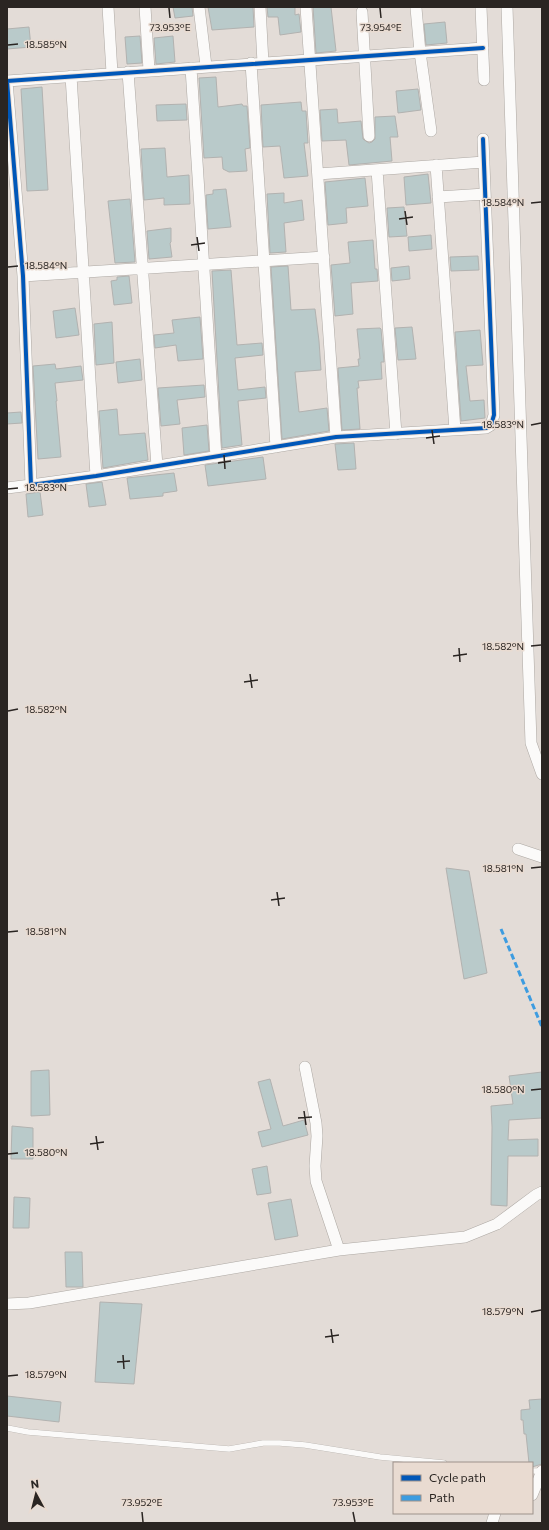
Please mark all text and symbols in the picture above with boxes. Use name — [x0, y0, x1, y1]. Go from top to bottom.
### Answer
text: 73.953°E — [149, 21, 191, 33]
text: 73.954°E — [360, 21, 402, 33]
text: 18.585°N — [25, 38, 67, 50]
text: 18.584°N — [482, 196, 524, 208]
text: 18.584°N — [25, 259, 67, 271]
text: 18.583°N — [482, 418, 524, 430]
text: 18.583°N — [25, 481, 67, 493]
text: 18.582°N — [482, 640, 524, 652]
text: 18.582°N — [25, 703, 67, 715]
text: 18.581°N — [483, 862, 523, 874]
text: 18.581°N — [26, 925, 66, 937]
text: 18.580°N — [481, 1083, 525, 1095]
text: 18.580°N — [24, 1146, 68, 1158]
text: 18.579°N — [482, 1305, 524, 1317]
text: 18.579°N — [25, 1368, 67, 1380]
legend — [393, 1462, 533, 1514]
text: Cycle path — [429, 1470, 486, 1484]
north arrow — [16, 1474, 56, 1514]
text: N — [30, 1477, 40, 1491]
text: Path — [429, 1490, 455, 1504]
text: 73.952°E — [121, 1496, 163, 1508]
text: 73.953°E — [332, 1496, 374, 1508]

